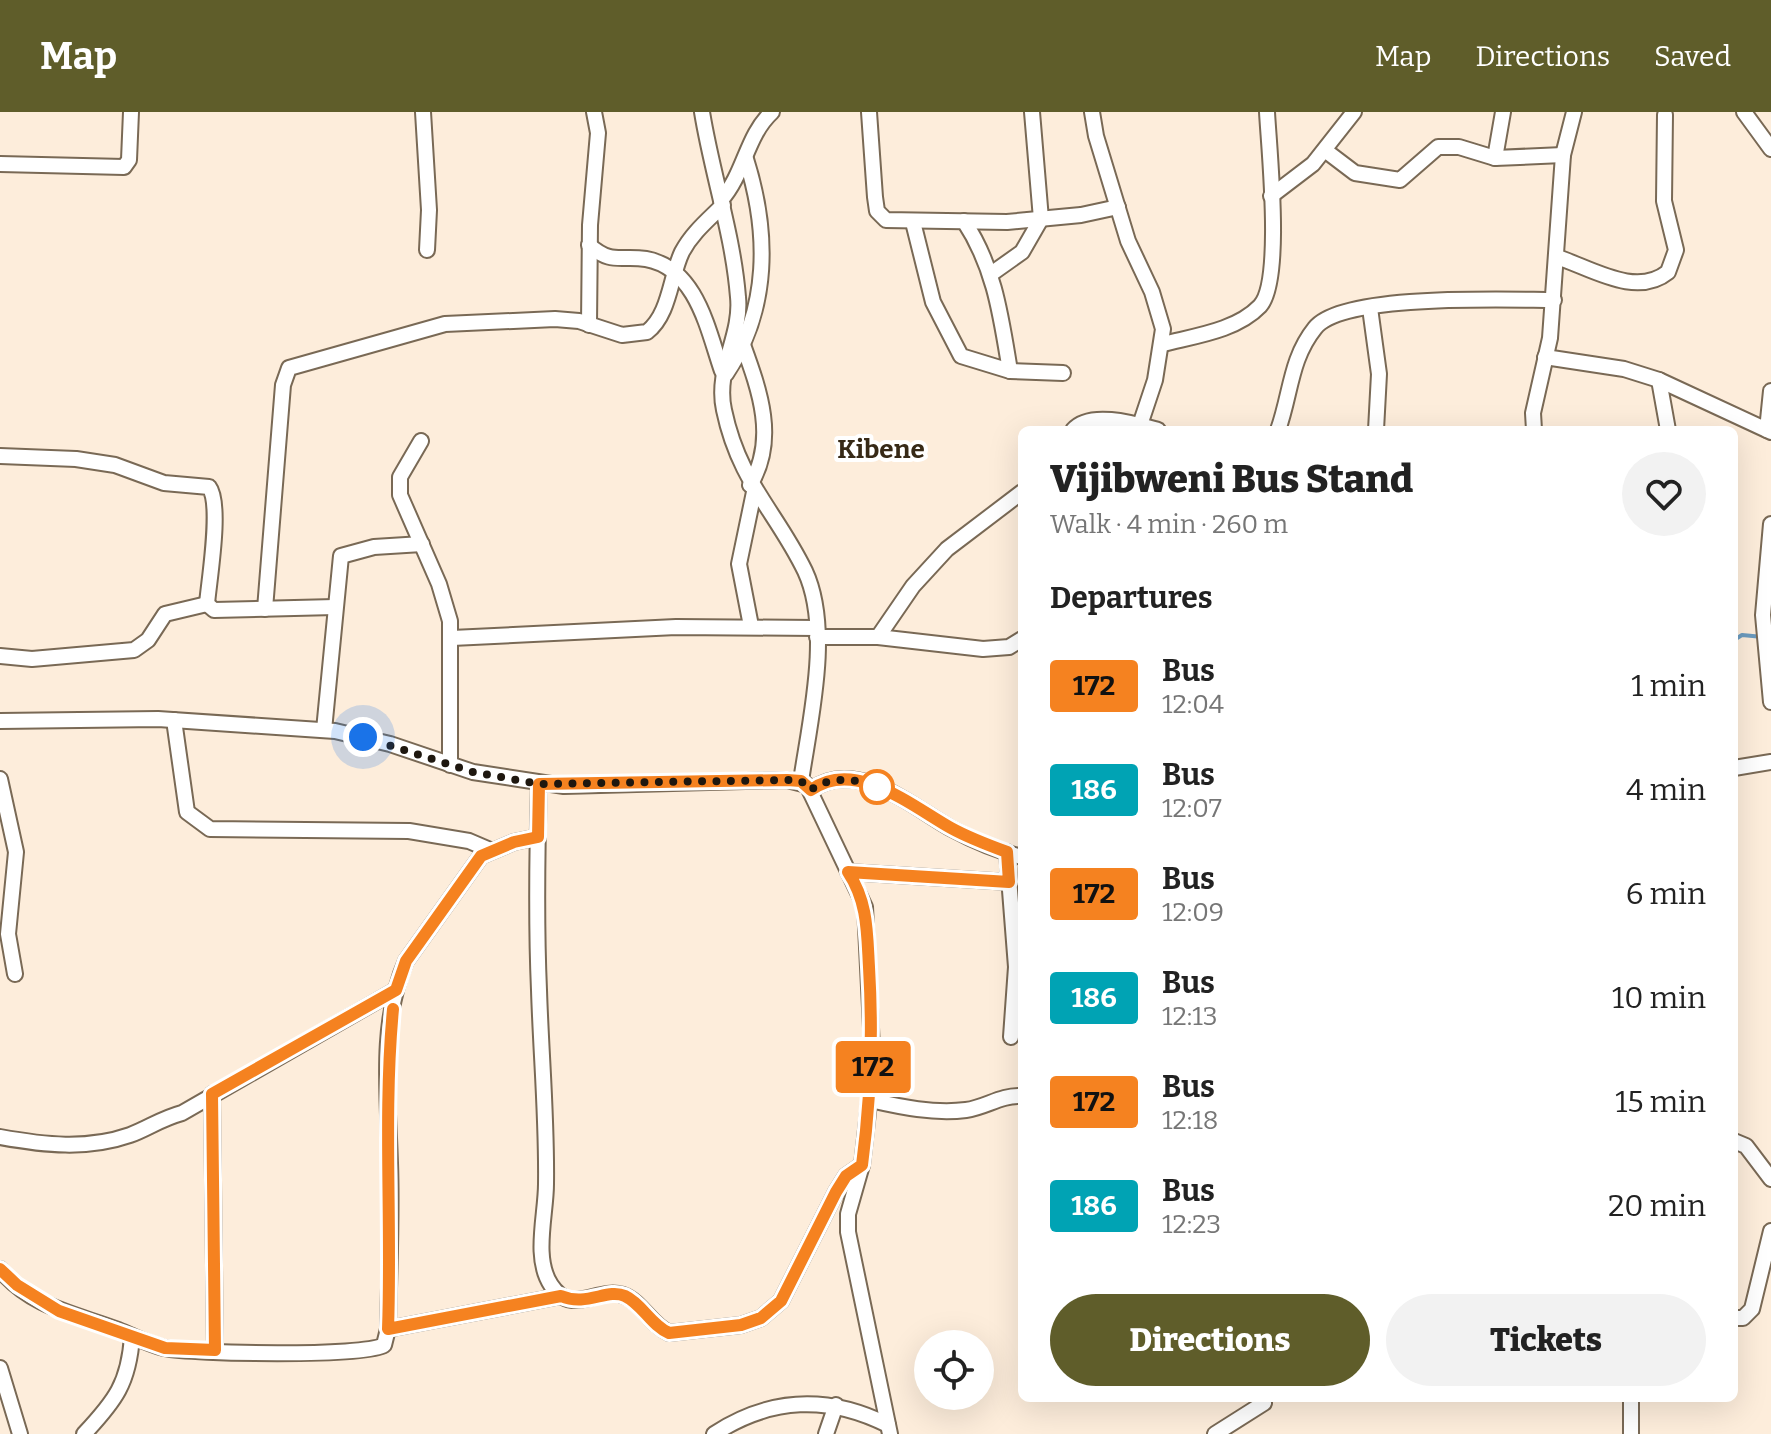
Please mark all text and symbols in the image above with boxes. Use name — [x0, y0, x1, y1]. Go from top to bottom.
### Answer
text: Map — [40, 33, 117, 79]
text: Map — [1375, 40, 1431, 73]
text: Directions — [1475, 40, 1610, 73]
text: Saved — [1654, 40, 1731, 73]
district label: Kibene — [837, 434, 925, 465]
button: heart — [1622, 452, 1706, 536]
text: Vijibweni Bus Stand — [1050, 456, 1413, 502]
text: Walk · 4 min · 260 m — [1050, 509, 1288, 540]
text: Departures — [1050, 580, 1213, 616]
text: Bus — [1162, 653, 1215, 689]
text: 1 min — [1631, 668, 1706, 704]
text: 172 — [1073, 669, 1115, 702]
text: 12:04 — [1162, 689, 1224, 720]
your location — [343, 717, 383, 757]
text: Bus — [1162, 757, 1215, 793]
unlabelled marker — [860, 770, 894, 804]
text: 4 min — [1626, 772, 1706, 808]
text: 186 — [1071, 773, 1117, 806]
text: 12:07 — [1162, 793, 1222, 824]
text: Bus — [1162, 861, 1215, 897]
text: 6 min — [1626, 876, 1706, 912]
text: 172 — [1073, 877, 1115, 910]
text: 12:09 — [1162, 897, 1224, 928]
text: Bus — [1162, 965, 1215, 1001]
text: 10 min — [1612, 980, 1706, 1016]
text: 186 — [1071, 981, 1117, 1014]
text: 12:13 — [1162, 1001, 1218, 1032]
line badge: 172 — [827, 1041, 919, 1093]
text: 172 — [852, 1050, 894, 1083]
text: Bus — [1162, 1069, 1215, 1105]
text: 15 min — [1615, 1084, 1706, 1120]
text: 172 — [1073, 1085, 1115, 1118]
text: 12:18 — [1162, 1105, 1218, 1136]
text: Bus — [1162, 1173, 1215, 1209]
text: 20 min — [1608, 1188, 1706, 1224]
text: 186 — [1071, 1189, 1117, 1222]
text: 12:23 — [1162, 1209, 1221, 1240]
button: Directions — [1050, 1294, 1370, 1386]
button: Tickets — [1386, 1294, 1706, 1386]
map controls — [914, 1330, 994, 1410]
button: locate — [914, 1330, 994, 1410]

